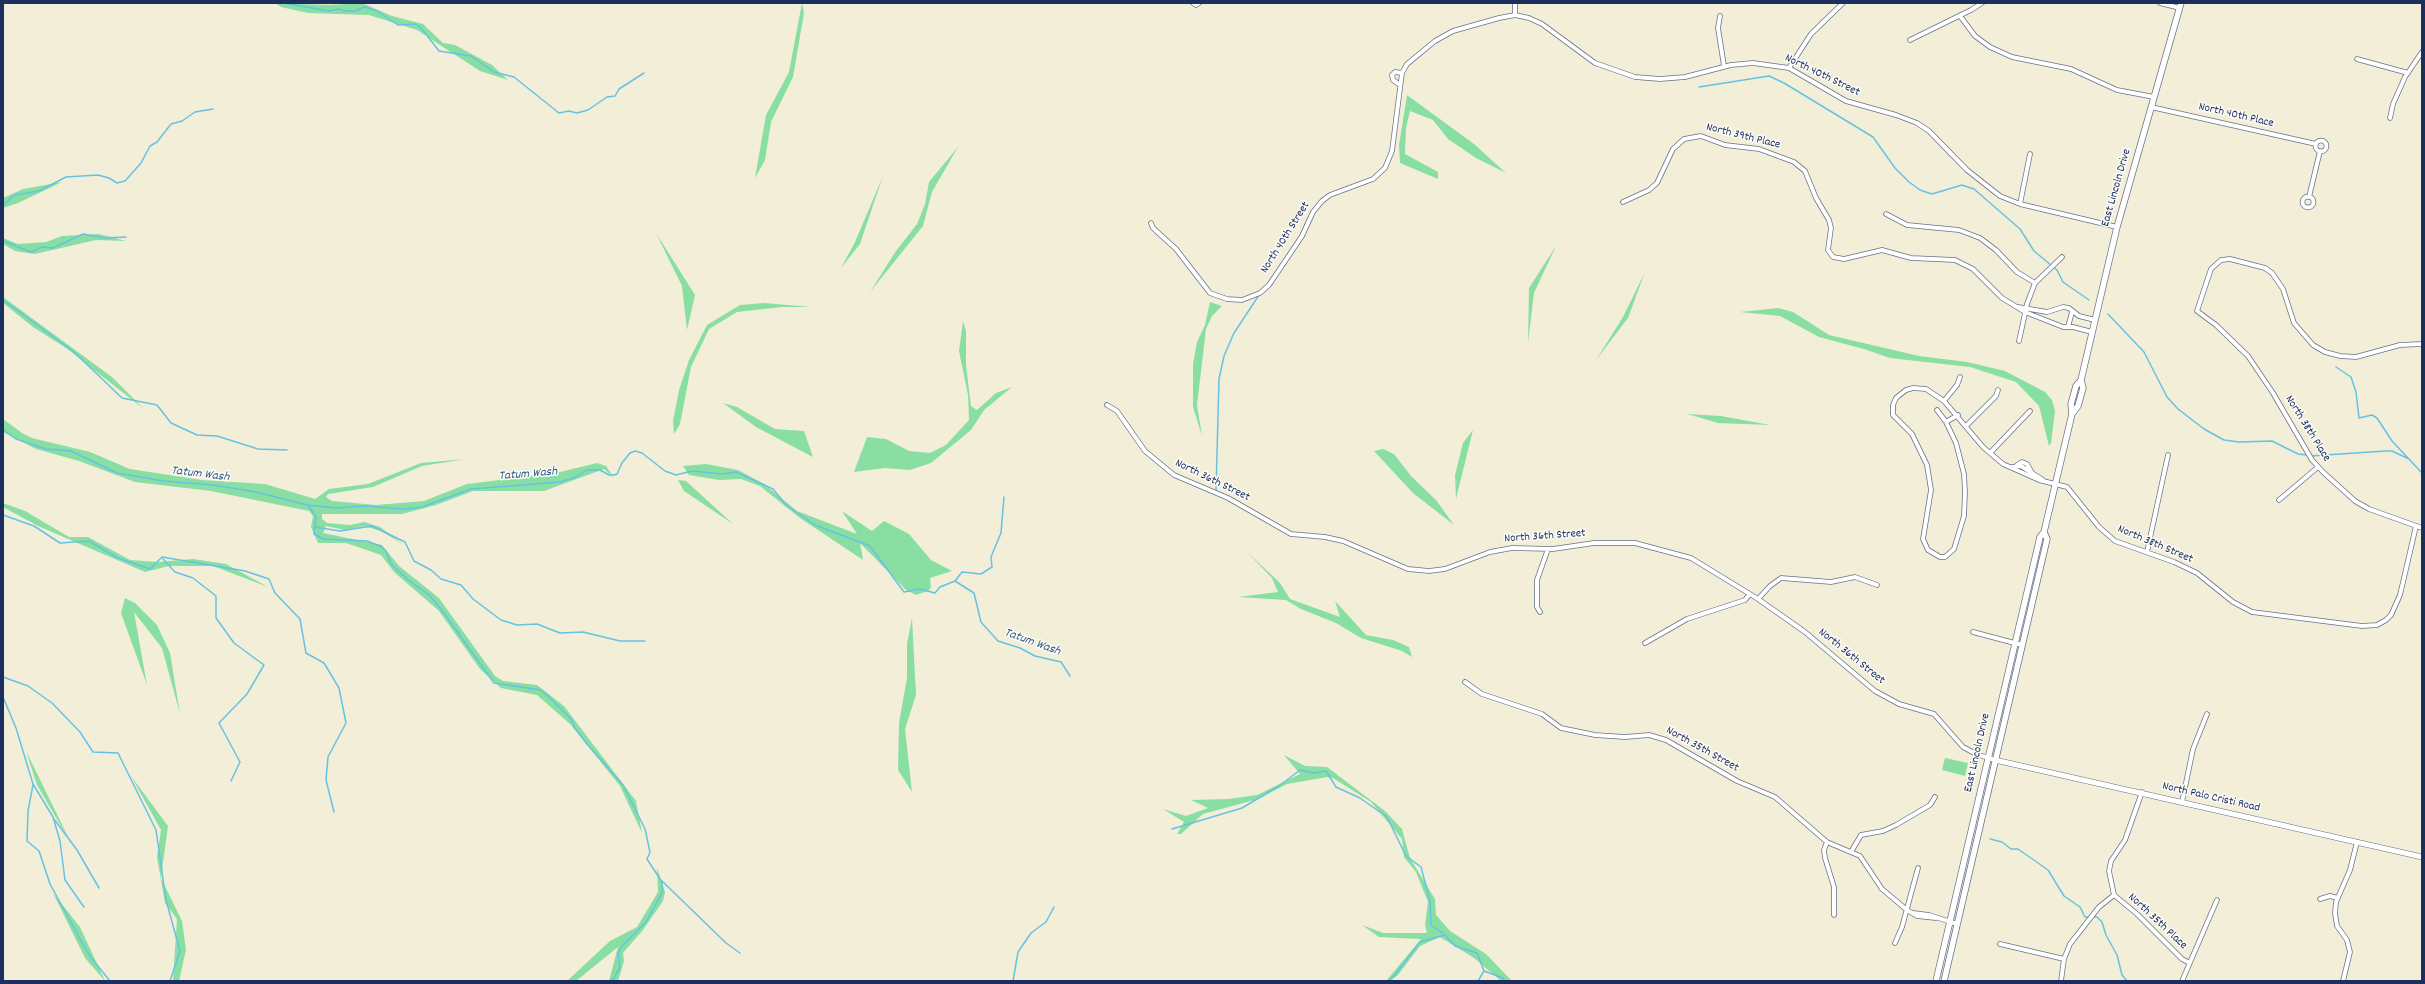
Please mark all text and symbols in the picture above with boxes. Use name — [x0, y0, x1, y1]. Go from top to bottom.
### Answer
street label: North 40th Street — [1782, 52, 1862, 100]
street label: North 40th Place — [2197, 100, 2275, 132]
street label: North 39th Place — [1704, 121, 1782, 153]
street label: East Lincoln Drive — [2099, 147, 2135, 229]
street label: North 40th Street — [1258, 200, 1314, 276]
street label: North 38th Place — [2281, 393, 2333, 465]
street label: North 36th Street — [1172, 457, 1252, 505]
water label: Tatum Wash — [170, 464, 230, 486]
water label: Tatum Wash — [498, 465, 558, 485]
street label: North 38th Street — [2115, 523, 2195, 567]
street label: North 36th Street — [1504, 527, 1586, 547]
water label: Tatum Wash — [1002, 626, 1062, 660]
street label: North 36th Street — [1815, 626, 1887, 688]
street label: East Lincoln Drive — [1962, 712, 1994, 794]
street label: North 35th Street — [1663, 724, 1741, 776]
street label: North Palo Cristi Road — [2161, 780, 2261, 816]
street label: North 35th Place — [2124, 891, 2190, 953]

